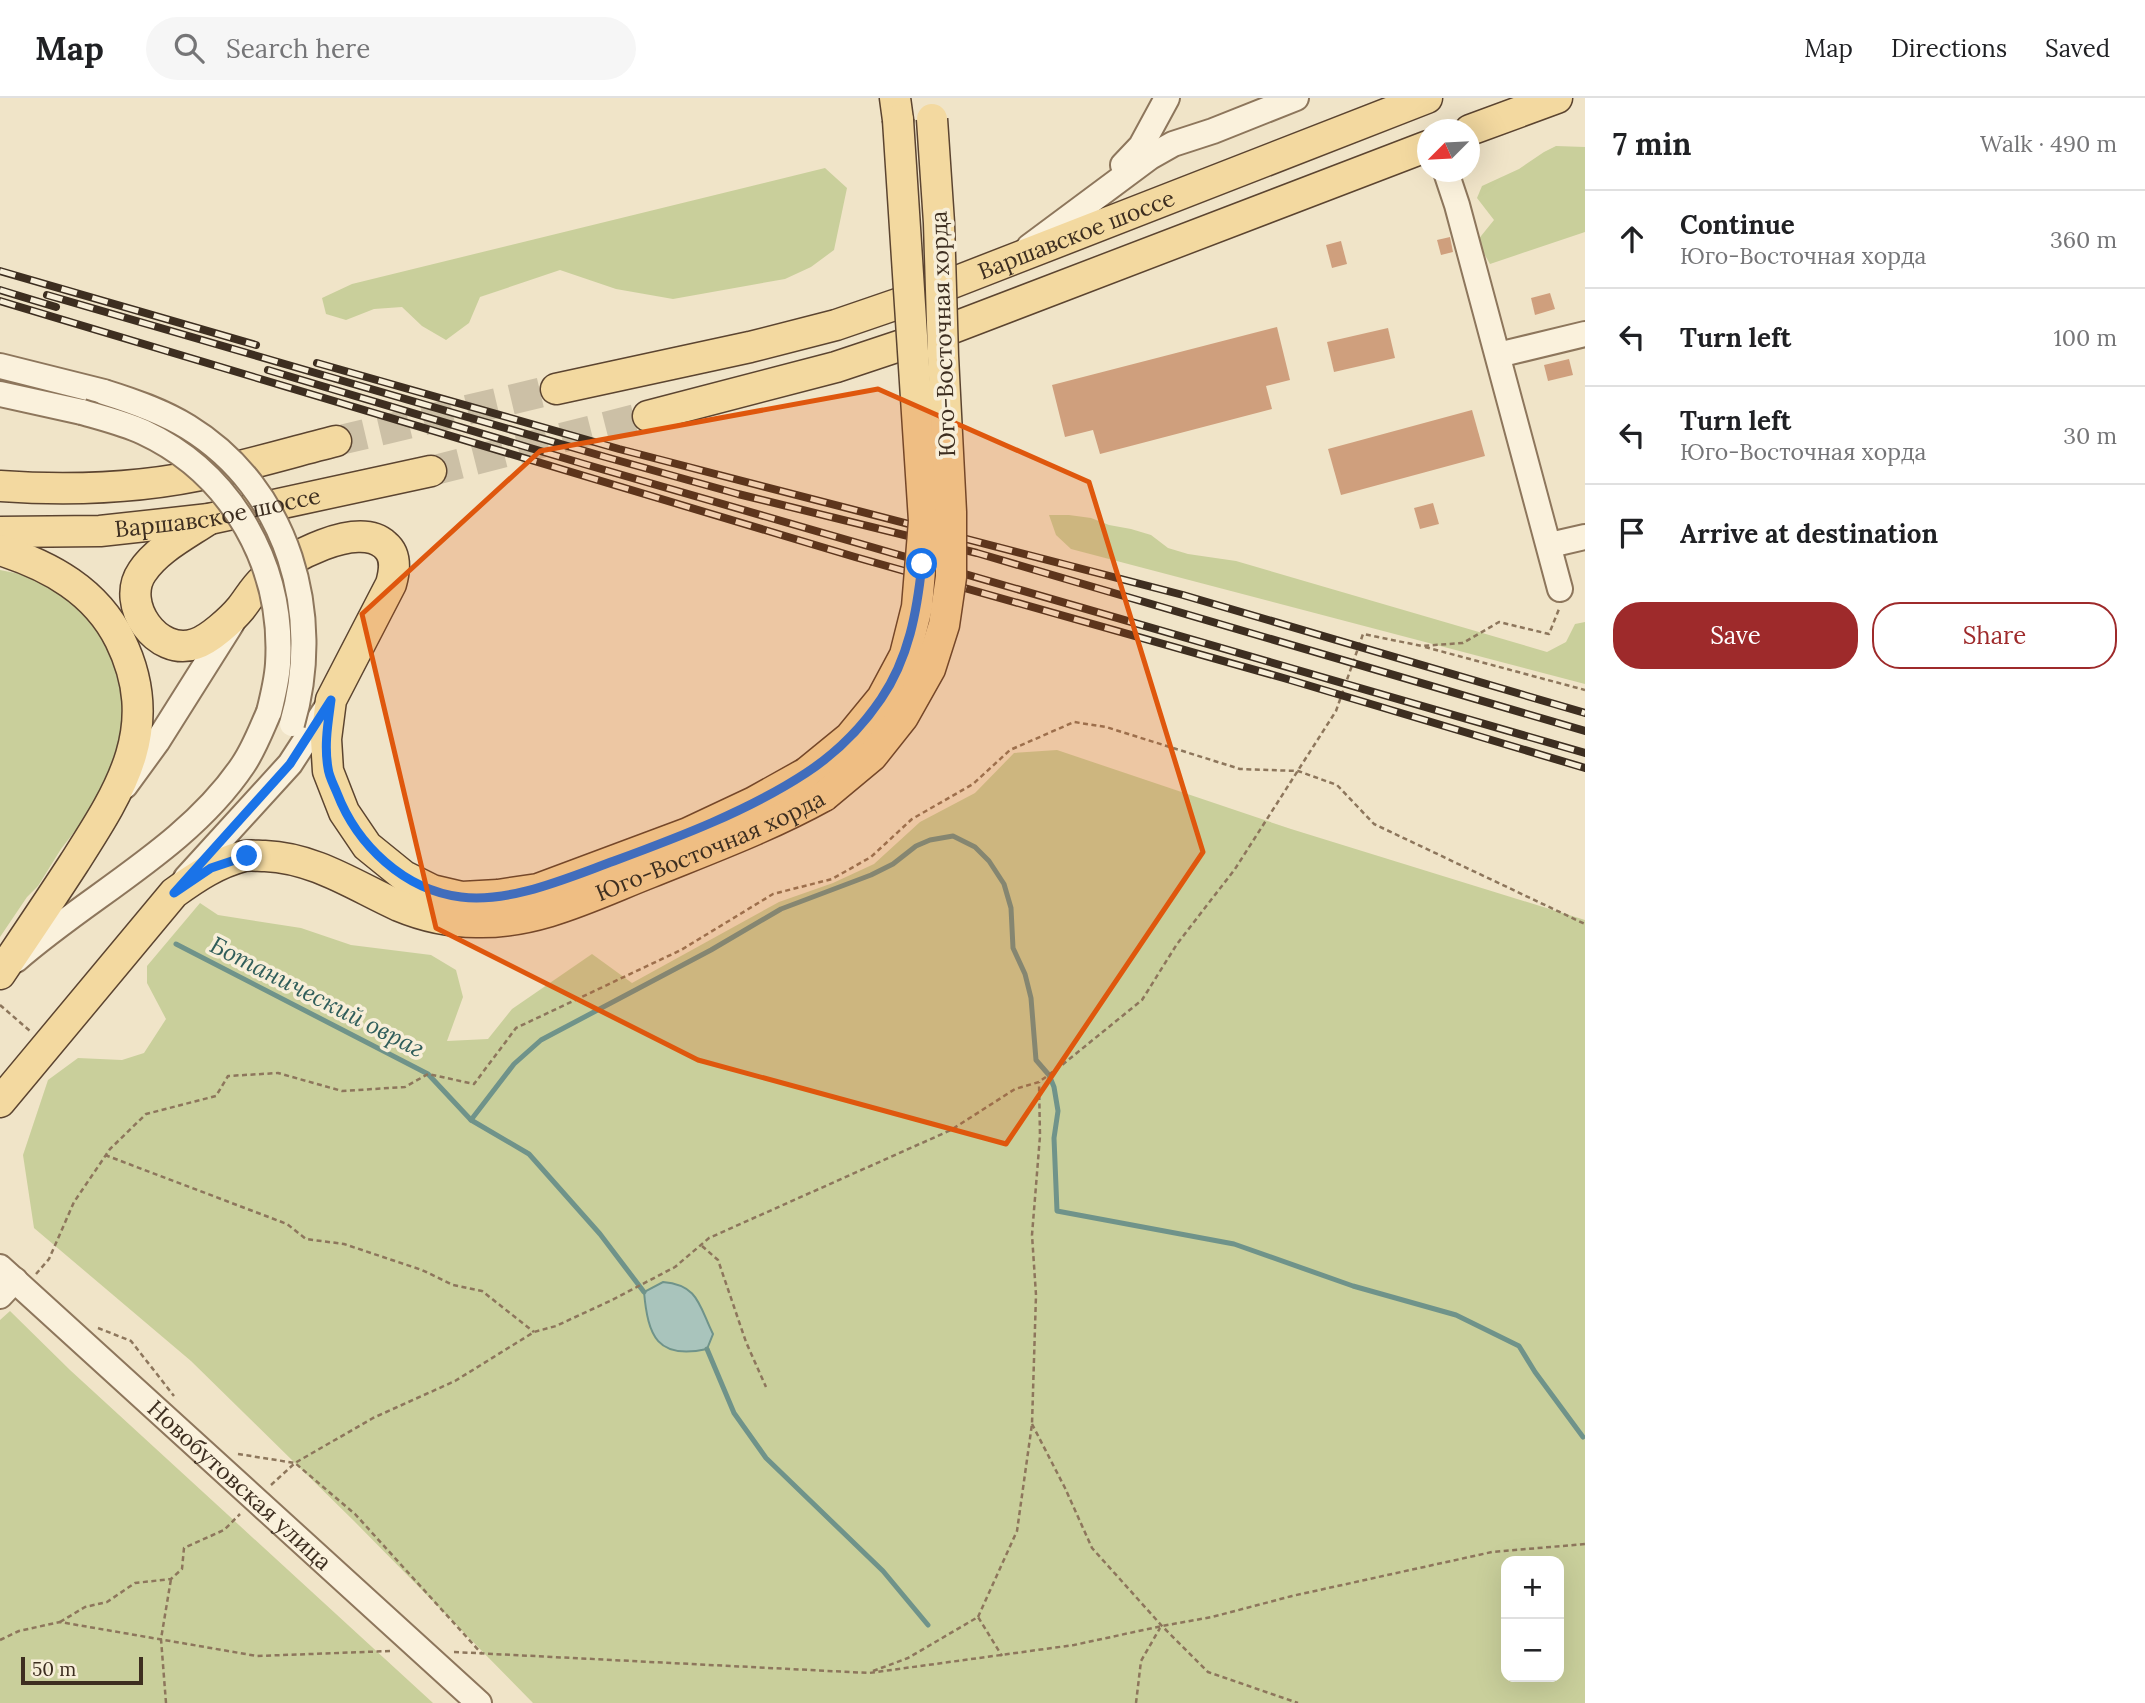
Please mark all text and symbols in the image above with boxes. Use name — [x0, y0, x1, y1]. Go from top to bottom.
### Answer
search box — [146, 17, 636, 80]
text: Map — [35, 27, 104, 69]
icon: search — [170, 29, 208, 67]
text: Search here — [226, 32, 370, 65]
text: Map — [1804, 33, 1853, 64]
text: Directions — [1891, 33, 2007, 64]
text: Saved — [2045, 33, 2110, 64]
north arrow — [1417, 119, 1480, 182]
text: 7 min — [1613, 125, 1692, 163]
text: Walk · 490 m — [1980, 129, 2117, 158]
street label: Варшавское шоссе — [974, 183, 1179, 286]
text: Continue — [1680, 208, 1795, 241]
street label: Юго-Восточная хорда — [924, 210, 961, 458]
icon: ahead — [1613, 220, 1651, 258]
text: 360 m — [2050, 225, 2117, 254]
text: Юго-Восточная хорда — [1680, 241, 1926, 270]
icon: left — [1613, 318, 1651, 356]
text: Turn left — [1680, 321, 1791, 354]
text: 100 m — [2053, 323, 2117, 352]
text: Turn left — [1680, 404, 1791, 437]
icon: left — [1613, 416, 1651, 454]
text: 30 m — [2063, 421, 2117, 450]
text: Юго-Восточная хорда — [1680, 437, 1926, 466]
street label: Варшавское шоссе — [113, 480, 323, 543]
icon: arrive — [1613, 514, 1651, 552]
text: Arrive at destination — [1680, 517, 1938, 550]
route start — [906, 548, 937, 579]
button: Save — [1613, 602, 1858, 669]
button: Share — [1872, 602, 2117, 669]
street label: Юго-Восточная хорда — [591, 783, 830, 907]
route end — [231, 840, 262, 871]
water label: Ботанический овраг — [205, 929, 430, 1064]
street label: Новобутовская улица — [142, 1394, 338, 1576]
map controls — [1501, 1556, 1564, 1682]
button: + — [1501, 1556, 1564, 1619]
button: − — [1501, 1619, 1564, 1682]
scale bar — [21, 1654, 144, 1686]
text: 50 m — [32, 1657, 76, 1681]

